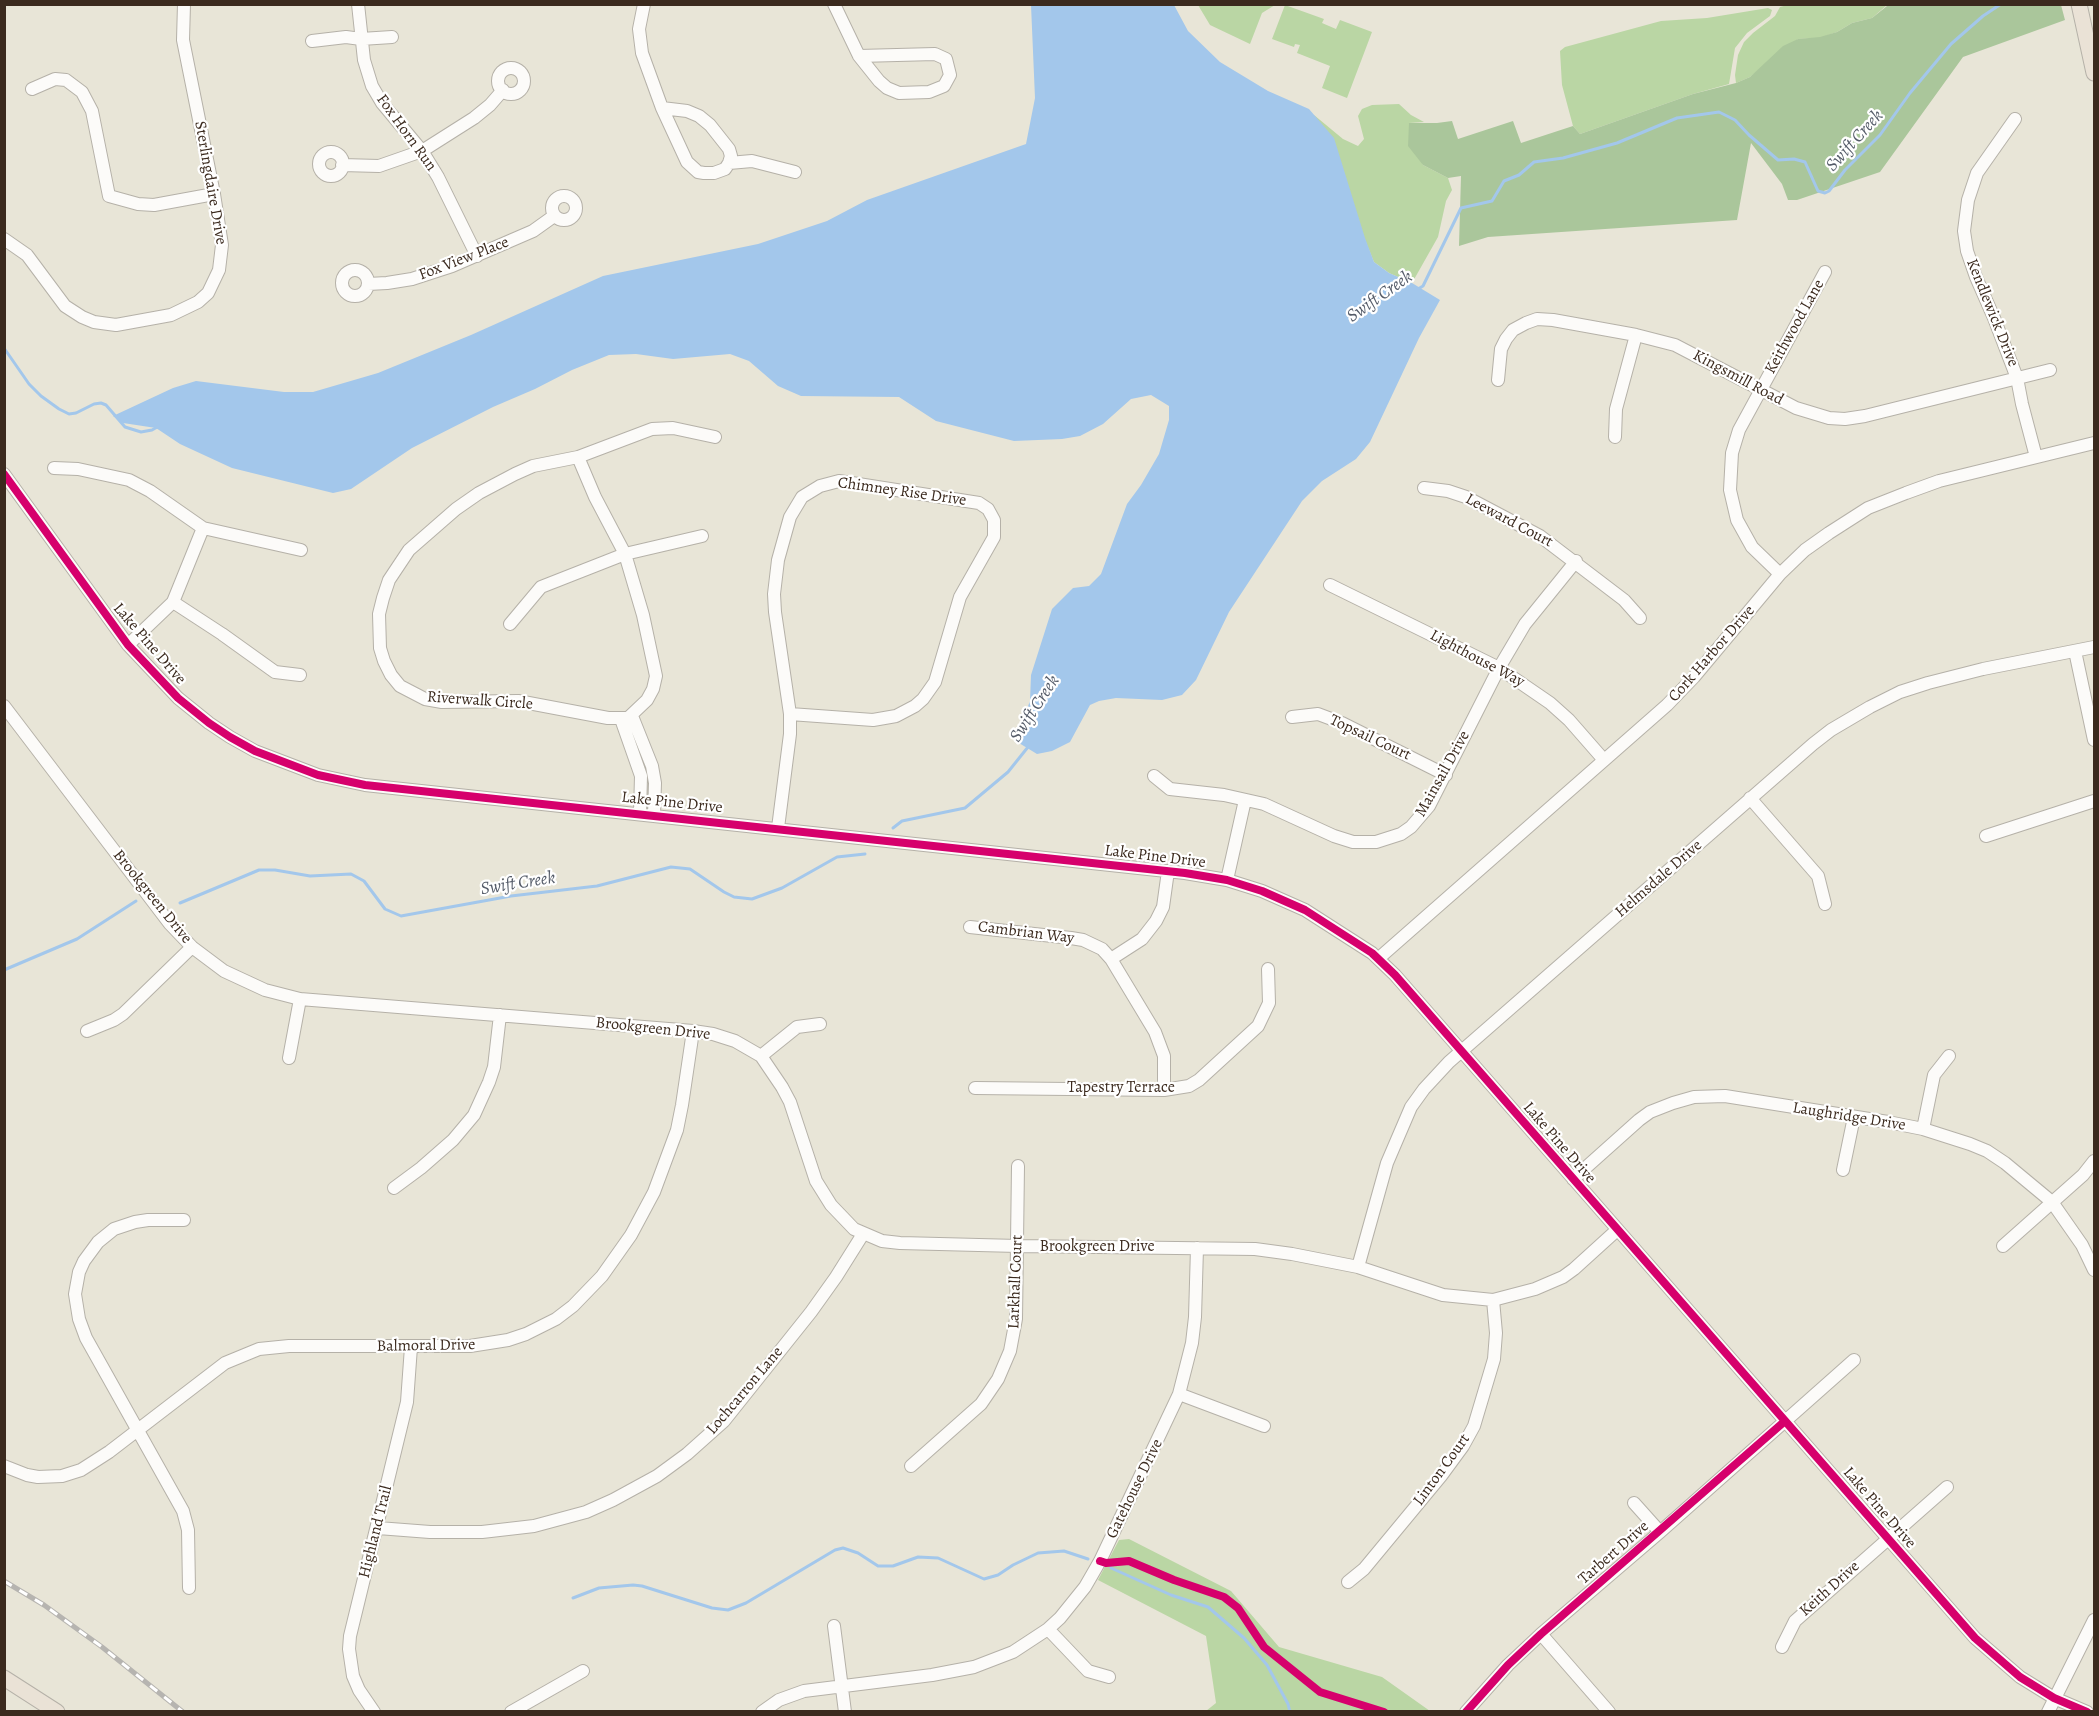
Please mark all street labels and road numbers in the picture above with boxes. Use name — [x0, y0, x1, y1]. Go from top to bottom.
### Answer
street label: Fox Horn Run — [372, 91, 440, 175]
street label: Sterlingdaire Drive — [190, 120, 230, 246]
street label: Fox View Place — [416, 233, 512, 285]
street label: Kendlewick Drive — [1962, 256, 2022, 370]
street label: Keithwood Lane — [1761, 276, 1829, 378]
street label: Kingsmill Road — [1689, 346, 1787, 410]
street label: Chimney Rise Drive — [837, 473, 967, 511]
street label: Leeward Court — [1462, 490, 1556, 552]
street label: Lake Pine Drive — [108, 599, 190, 689]
street label: Cork Harbor Drive — [1665, 602, 1759, 706]
street label: Lighthouse Way — [1426, 626, 1528, 692]
street label: Riverwalk Circle — [426, 688, 534, 714]
street label: Topsail Court — [1326, 711, 1414, 765]
street label: Mainsail Drive — [1411, 728, 1475, 820]
street label: Lake Pine Drive — [620, 788, 724, 818]
street label: Helmsdale Drive — [1612, 836, 1706, 922]
street label: Lake Pine Drive — [1103, 841, 1207, 873]
street label: Brookgreen Drive — [108, 846, 196, 948]
street label: Cambrian Way — [977, 918, 1075, 948]
street label: Brookgreen Drive — [595, 1013, 711, 1045]
street label: Tapestry Terrace — [1067, 1078, 1175, 1098]
street label: Lake Pine Drive — [1518, 1098, 1600, 1188]
street label: Laughridge Drive — [1791, 1099, 1907, 1135]
street label: Larkhall Court — [1005, 1235, 1027, 1329]
street label: Brookgreen Drive — [1039, 1237, 1155, 1257]
street label: Balmoral Drive — [377, 1336, 475, 1356]
street label: Lochcarron Lane — [703, 1343, 787, 1439]
street label: Linton Court — [1409, 1430, 1475, 1510]
street label: Gatehouse Drive — [1103, 1436, 1167, 1542]
street label: Lake Pine Drive — [1838, 1463, 1920, 1553]
street label: Highland Trail — [355, 1484, 397, 1580]
street label: Tarbert Drive — [1575, 1517, 1653, 1589]
street label: Keith Drive — [1796, 1557, 1864, 1621]

